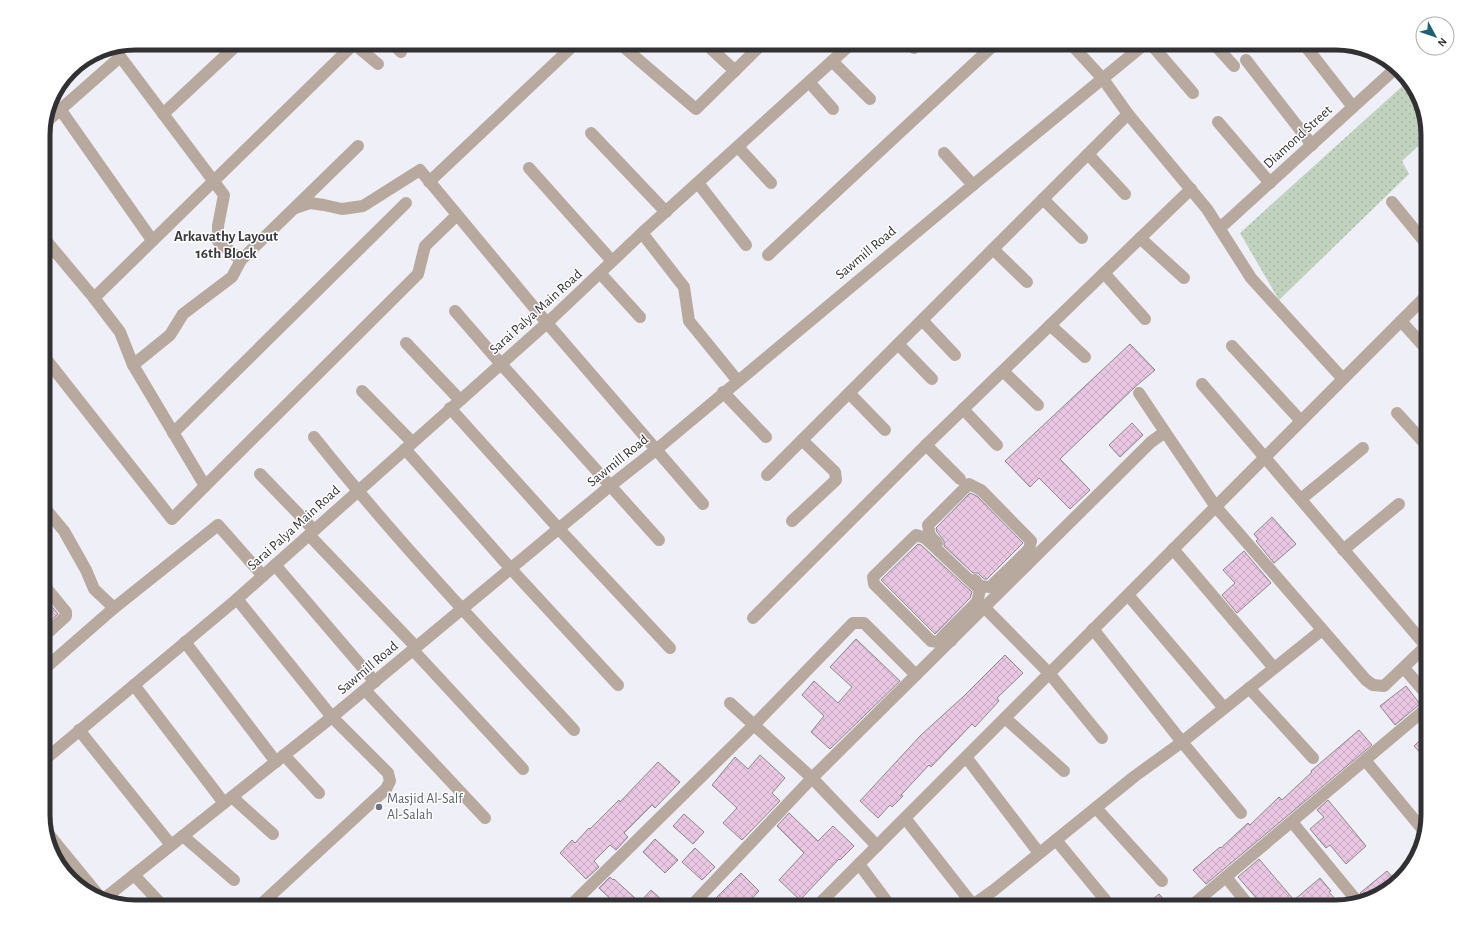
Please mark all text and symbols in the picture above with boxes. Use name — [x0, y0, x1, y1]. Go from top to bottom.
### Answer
north arrow — [1415, 16, 1455, 56]
text: N — [1436, 36, 1449, 49]
street label: Diamond Street — [1261, 103, 1335, 171]
street label: Sawmill Road — [833, 224, 899, 282]
district label: Arkavathy Layout 16th Block — [174, 229, 278, 261]
street label: Sarai Palya Main Road — [487, 267, 585, 357]
street label: Sawmill Road — [585, 432, 651, 490]
street label: Sarai Palya Main Road — [245, 483, 343, 573]
street label: Sawmill Road — [335, 639, 401, 697]
place label: Masjid Al-Salf Al-Salah — [387, 792, 463, 822]
marker: Masjid Al-Salf Al-Salah — [374, 802, 384, 812]

